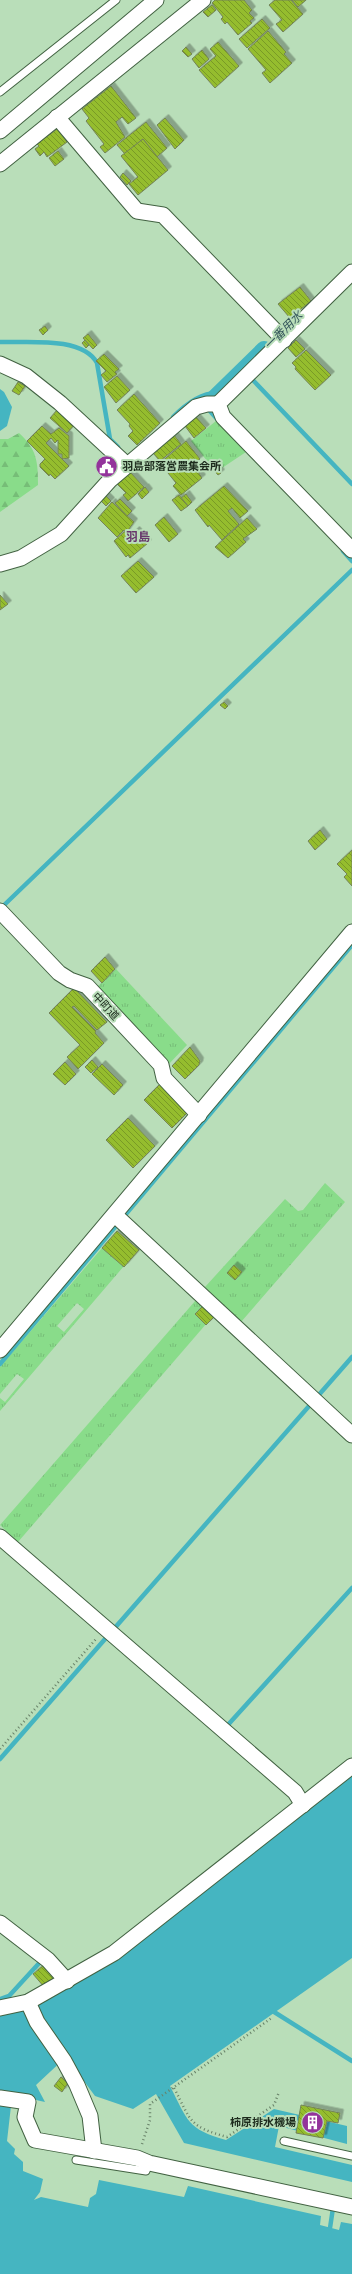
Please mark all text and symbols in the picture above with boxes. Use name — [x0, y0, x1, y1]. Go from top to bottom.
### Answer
water label: 一番用水 — [261, 306, 307, 352]
public building icon: 羽島部落営農集会所 — [94, 453, 120, 479]
place label: 羽島部落営農集会所 — [122, 459, 221, 473]
district label: 羽島 — [126, 529, 150, 544]
street label: 中町道 — [90, 989, 122, 1023]
building icon: 柿原排水機場 — [299, 2109, 325, 2135]
place label: 柿原排水機場 — [230, 2115, 296, 2129]

